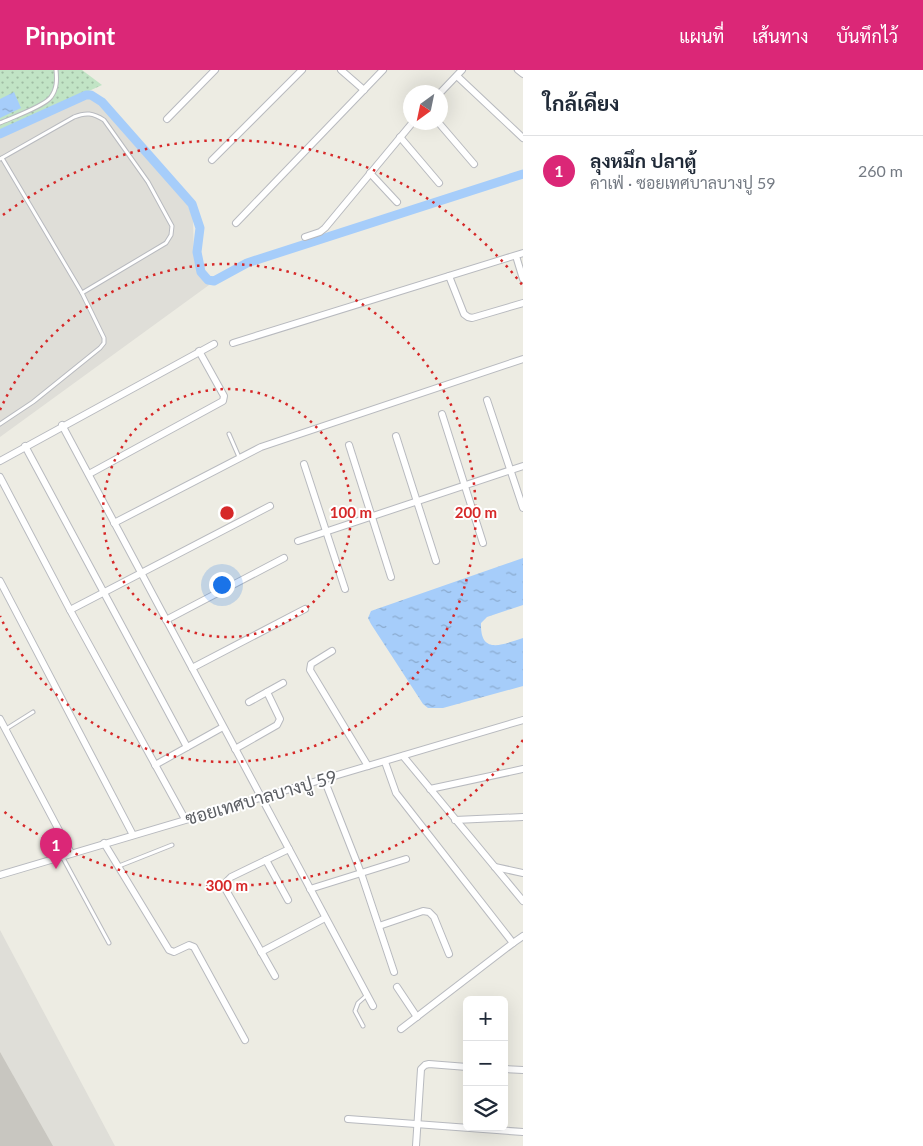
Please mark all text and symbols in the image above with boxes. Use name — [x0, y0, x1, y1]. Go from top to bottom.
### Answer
text: Pinpoint — [25, 21, 115, 50]
text: แผนที่ — [679, 25, 724, 47]
text: เส้นทาง — [752, 25, 808, 47]
text: บันทึกไว้ — [836, 25, 898, 47]
north arrow — [403, 85, 448, 130]
text: ใกล้เคียง — [543, 90, 619, 115]
text: ลุงหมึก ปลาตู้ — [590, 149, 696, 172]
text: 1 — [554, 161, 564, 180]
text: 260 m — [858, 161, 903, 180]
text: คาเฟ่ · ซอยเทศบาลบางปู 59 — [590, 173, 776, 192]
text: 100 m — [330, 503, 372, 521]
text: 200 m — [455, 503, 497, 521]
centre of rings — [218, 504, 236, 522]
your location — [209, 572, 235, 598]
street label: ซอยเทศบาลบางปู 59 — [183, 765, 340, 832]
pin: 1 — [40, 828, 72, 869]
text: 300 m — [206, 876, 248, 894]
map controls — [463, 996, 508, 1131]
button: + — [463, 996, 508, 1041]
button: − — [463, 1041, 508, 1086]
button: layers — [463, 1086, 508, 1131]

